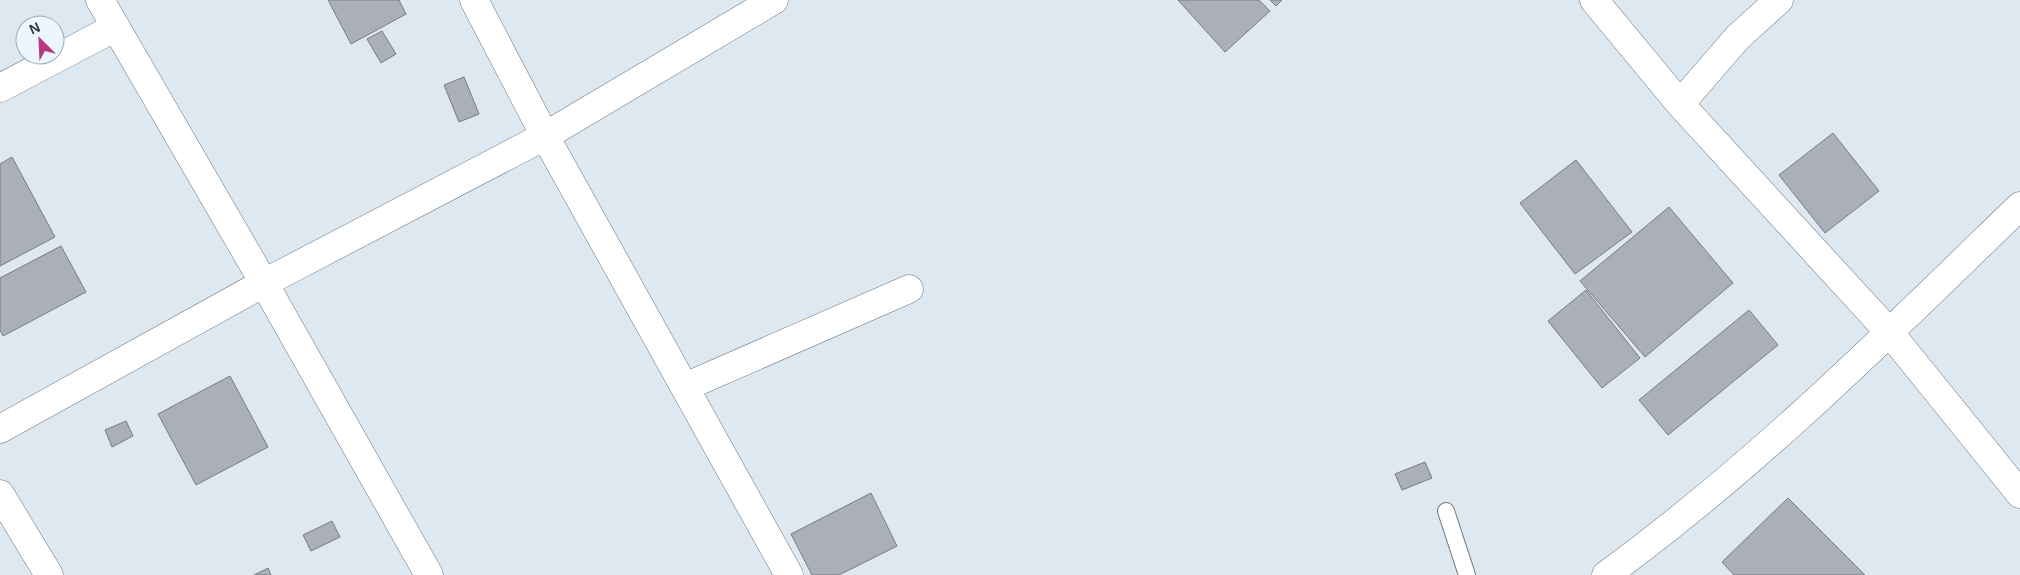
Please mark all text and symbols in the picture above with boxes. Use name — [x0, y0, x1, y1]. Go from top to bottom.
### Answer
north arrow — [15, 15, 65, 65]
text: N — [27, 19, 43, 37]

